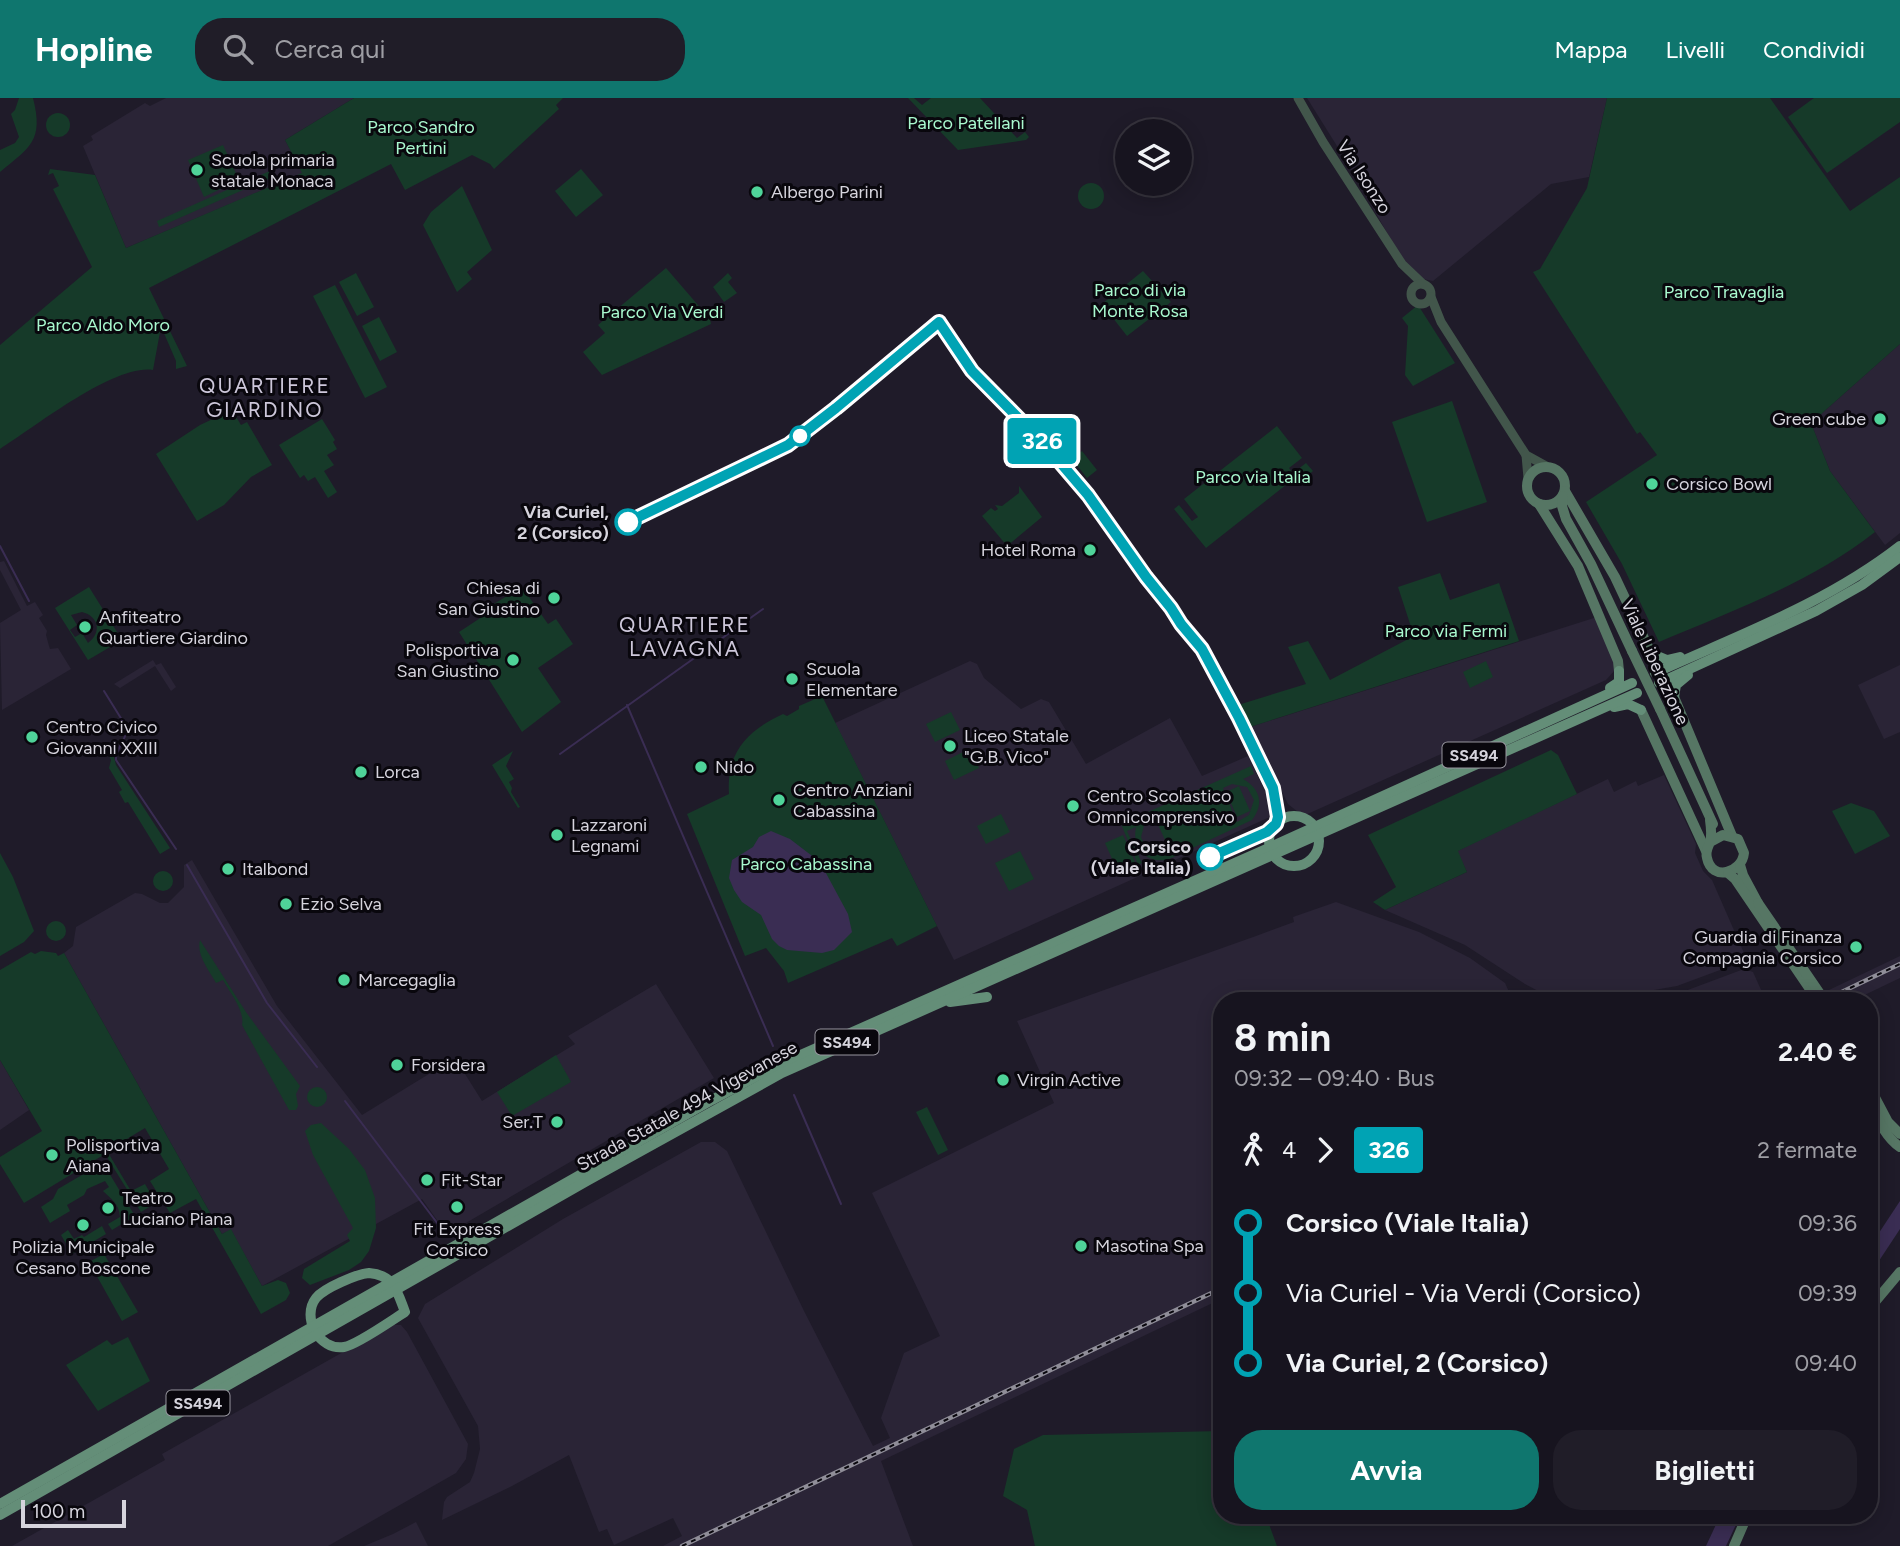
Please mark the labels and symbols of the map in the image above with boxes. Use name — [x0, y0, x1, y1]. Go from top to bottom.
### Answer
park label: Parco Patellani — [907, 112, 1025, 134]
park label: Parco Sandro Pertini — [367, 116, 475, 159]
street label: Via Isonzo — [1332, 136, 1396, 218]
place label: Scuola primaria statale Monaca — [211, 149, 335, 192]
marker: Scuola primaria statale Monaca — [189, 162, 205, 178]
place label: Albergo Parini — [771, 181, 883, 203]
marker: Albergo Parini — [749, 184, 765, 200]
park label: Parco di via Monte Rosa — [1092, 279, 1188, 322]
park label: Parco Travaglia — [1664, 281, 1784, 303]
park label: Parco Via Verdi — [601, 301, 723, 323]
park label: Parco Aldo Moro — [36, 314, 170, 336]
district label: QUARTIERE GIARDINO — [199, 373, 331, 422]
place label: Green cube — [1772, 408, 1866, 430]
marker: Green cube — [1872, 411, 1888, 427]
line badge: 326 — [1002, 418, 1082, 464]
unlabelled marker — [790, 426, 810, 446]
park label: Parco via Italia — [1195, 466, 1311, 488]
place label: Corsico Bowl — [1666, 473, 1772, 495]
marker: Corsico Bowl — [1644, 476, 1660, 492]
place label: Via Curiel, 2 (Corsico) — [517, 501, 609, 544]
marker: Via Curiel, 2 (Corsico) — [615, 509, 641, 535]
place label: Hotel Roma — [981, 539, 1076, 561]
marker: Hotel Roma — [1082, 542, 1098, 558]
place label: Chiesa di San Giustino — [438, 577, 540, 620]
marker: Chiesa di San Giustino — [546, 590, 562, 606]
street label: Viale Liberazione — [1616, 595, 1694, 729]
place label: Anfiteatro Quartiere Giardino — [99, 606, 248, 649]
district label: QUARTIERE LAVAGNA — [619, 612, 751, 661]
marker: Anfiteatro Quartiere Giardino — [77, 619, 93, 635]
park label: Parco via Fermi — [1385, 620, 1507, 642]
place label: Polisportiva San Giustino — [397, 639, 499, 682]
marker: Polisportiva San Giustino — [505, 652, 521, 668]
place label: Scuola Elementare — [806, 658, 898, 701]
marker: Scuola Elementare — [784, 671, 800, 687]
place label: Centro Civico Giovanni XXIII — [46, 716, 158, 759]
place label: Liceo Statale "G.B. Vico" — [964, 725, 1069, 768]
marker: Centro Civico Giovanni XXIII — [24, 729, 40, 745]
marker: Liceo Statale "G.B. Vico" — [942, 738, 958, 754]
road number: SS494 — [1442, 742, 1506, 768]
place label: Nido — [715, 756, 754, 778]
marker: Nido — [693, 759, 709, 775]
place label: Lorca — [375, 761, 420, 783]
marker: Lorca — [353, 764, 369, 780]
place label: Centro Anziani Cabassina — [793, 779, 912, 822]
place label: Centro Scolastico Omnicomprensivo — [1087, 785, 1235, 828]
marker: Centro Anziani Cabassina — [771, 792, 787, 808]
marker: Centro Scolastico Omnicomprensivo — [1065, 798, 1081, 814]
place label: Lazzaroni Legnami — [571, 814, 647, 857]
marker: Lazzaroni Legnami — [549, 827, 565, 843]
place label: Corsico (Viale Italia) — [1091, 836, 1191, 879]
marker: Corsico (Viale Italia) — [1197, 844, 1223, 870]
park label: Parco Cabassina — [740, 853, 872, 875]
place label: Italbond — [242, 858, 308, 880]
marker: Italbond — [220, 861, 236, 877]
place label: Ezio Selva — [300, 893, 382, 915]
marker: Ezio Selva — [278, 896, 294, 912]
place label: Guardia di Finanza Compagnia Corsico — [1683, 926, 1842, 969]
marker: Guardia di Finanza Compagnia Corsico — [1848, 939, 1864, 955]
place label: Marcegaglia — [358, 969, 456, 991]
marker: Marcegaglia — [336, 972, 352, 988]
road number: SS494 — [816, 1030, 878, 1054]
street label: Strada Statale 494 Vigevanese — [573, 1036, 801, 1176]
place label: Forsidera — [411, 1054, 485, 1076]
marker: Forsidera — [389, 1057, 405, 1073]
place label: Virgin Active — [1017, 1069, 1121, 1091]
marker: Virgin Active — [995, 1072, 1011, 1088]
place label: Ser.T — [502, 1111, 543, 1133]
marker: Ser.T — [549, 1114, 565, 1130]
place label: Polisportiva Aiana — [66, 1134, 160, 1177]
marker: Polisportiva Aiana — [44, 1147, 60, 1163]
place label: Fit-Star — [441, 1169, 502, 1191]
marker: Fit-Star — [419, 1172, 435, 1188]
place label: Teatro Luciano Piana — [122, 1187, 232, 1230]
marker: Fit Express Corsico — [449, 1199, 465, 1215]
marker: Teatro Luciano Piana — [100, 1200, 116, 1216]
marker: Polizia Municipale Cesano Boscone — [75, 1217, 91, 1233]
place label: Fit Express Corsico — [413, 1218, 501, 1261]
place label: Masotina Spa — [1095, 1235, 1204, 1257]
place label: Polizia Municipale Cesano Boscone — [12, 1236, 154, 1279]
marker: Masotina Spa — [1073, 1238, 1089, 1254]
road number: SS494 — [166, 1390, 230, 1415]
scale bar — [21, 1497, 126, 1529]

